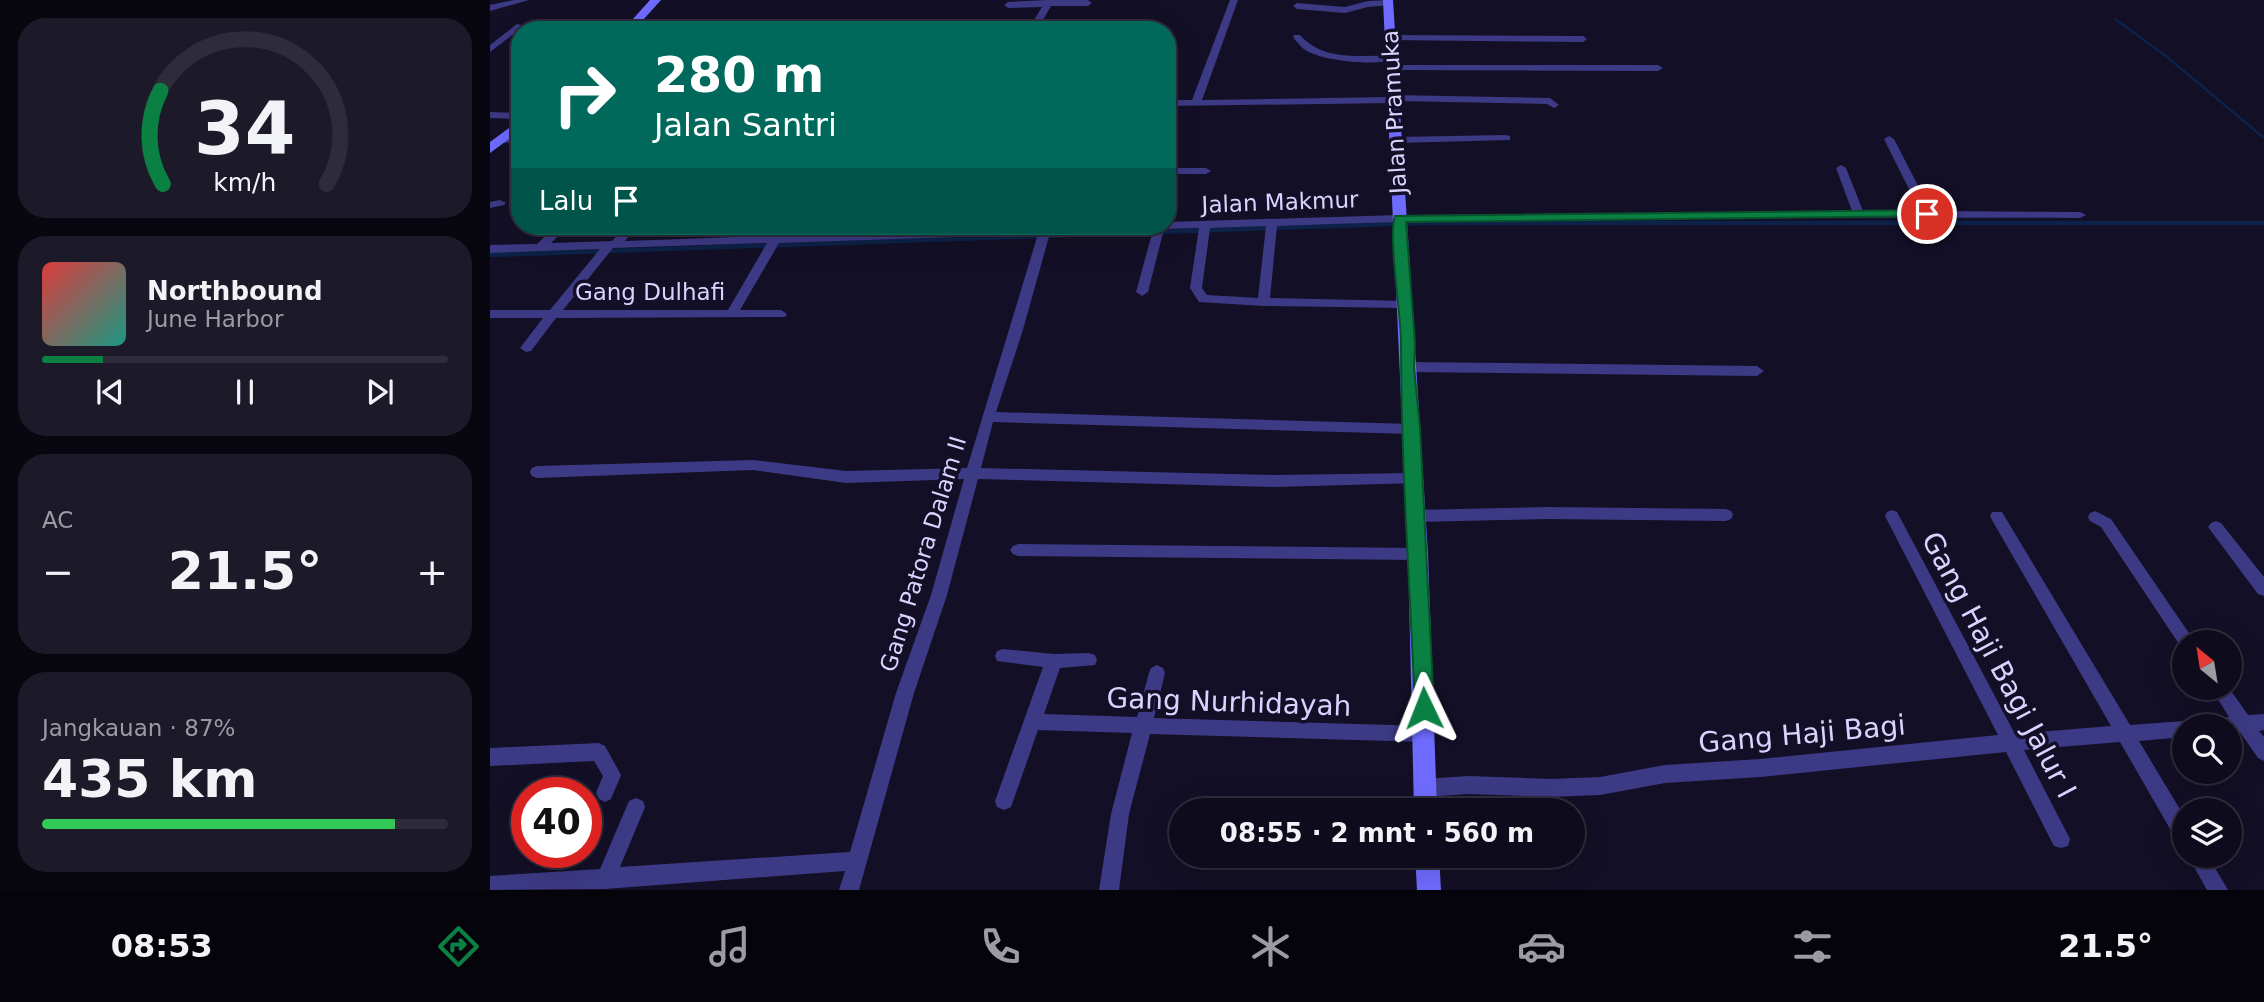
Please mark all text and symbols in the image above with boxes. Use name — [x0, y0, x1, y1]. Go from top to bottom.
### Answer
street label: Jalan Pramuka — [1377, 29, 1411, 197]
text: 280 m — [654, 47, 824, 104]
icon: right — [539, 49, 630, 140]
text: 34 — [194, 86, 296, 171]
text: Jalan Santri — [654, 106, 837, 144]
text: km/h — [213, 168, 277, 197]
icon: arrive — [607, 182, 645, 220]
pin — [1897, 184, 1957, 244]
text: Lalu — [539, 186, 593, 216]
street label: Jalan Makmur — [1199, 186, 1359, 218]
icon: arrive — [1908, 195, 1946, 233]
text: Northbound — [147, 276, 323, 306]
street label: Gang Dulhafi — [575, 279, 725, 305]
text: June Harbor — [147, 306, 283, 332]
icon: previous — [91, 373, 129, 411]
icon: pause — [226, 373, 264, 411]
icon: next — [361, 373, 399, 411]
street label: Gang Patora Dalam II — [875, 433, 971, 675]
text: AC — [42, 507, 73, 533]
street label: Gang Haji Bagi Jalur I — [1915, 526, 2083, 804]
text: 21.5° — [168, 541, 322, 601]
text: − — [42, 550, 74, 594]
text: + — [416, 550, 448, 594]
north arrow — [2172, 630, 2242, 700]
map controls — [2172, 630, 2242, 868]
position arrow — [1387, 671, 1461, 745]
street label: Gang Nurhidayah — [1106, 681, 1352, 723]
street label: Gang Haji Bagi — [1697, 709, 1907, 759]
button: search — [2172, 714, 2242, 784]
text: Jangkauan · 87% — [42, 715, 235, 741]
text: 435 km — [42, 749, 257, 809]
speed limit sign: 40 — [511, 777, 602, 868]
button: layers — [2172, 798, 2242, 868]
text: 08:55 · 2 mnt · 560 m — [1220, 818, 1534, 848]
icon: directions — [434, 922, 483, 971]
icon: music — [705, 922, 754, 971]
icon: phone — [976, 922, 1025, 971]
icon: climate — [1246, 922, 1295, 971]
icon: car — [1517, 922, 1566, 971]
icon: filters — [1788, 922, 1837, 971]
text: 08:53 — [111, 927, 213, 965]
text: 21.5° — [2058, 927, 2153, 965]

